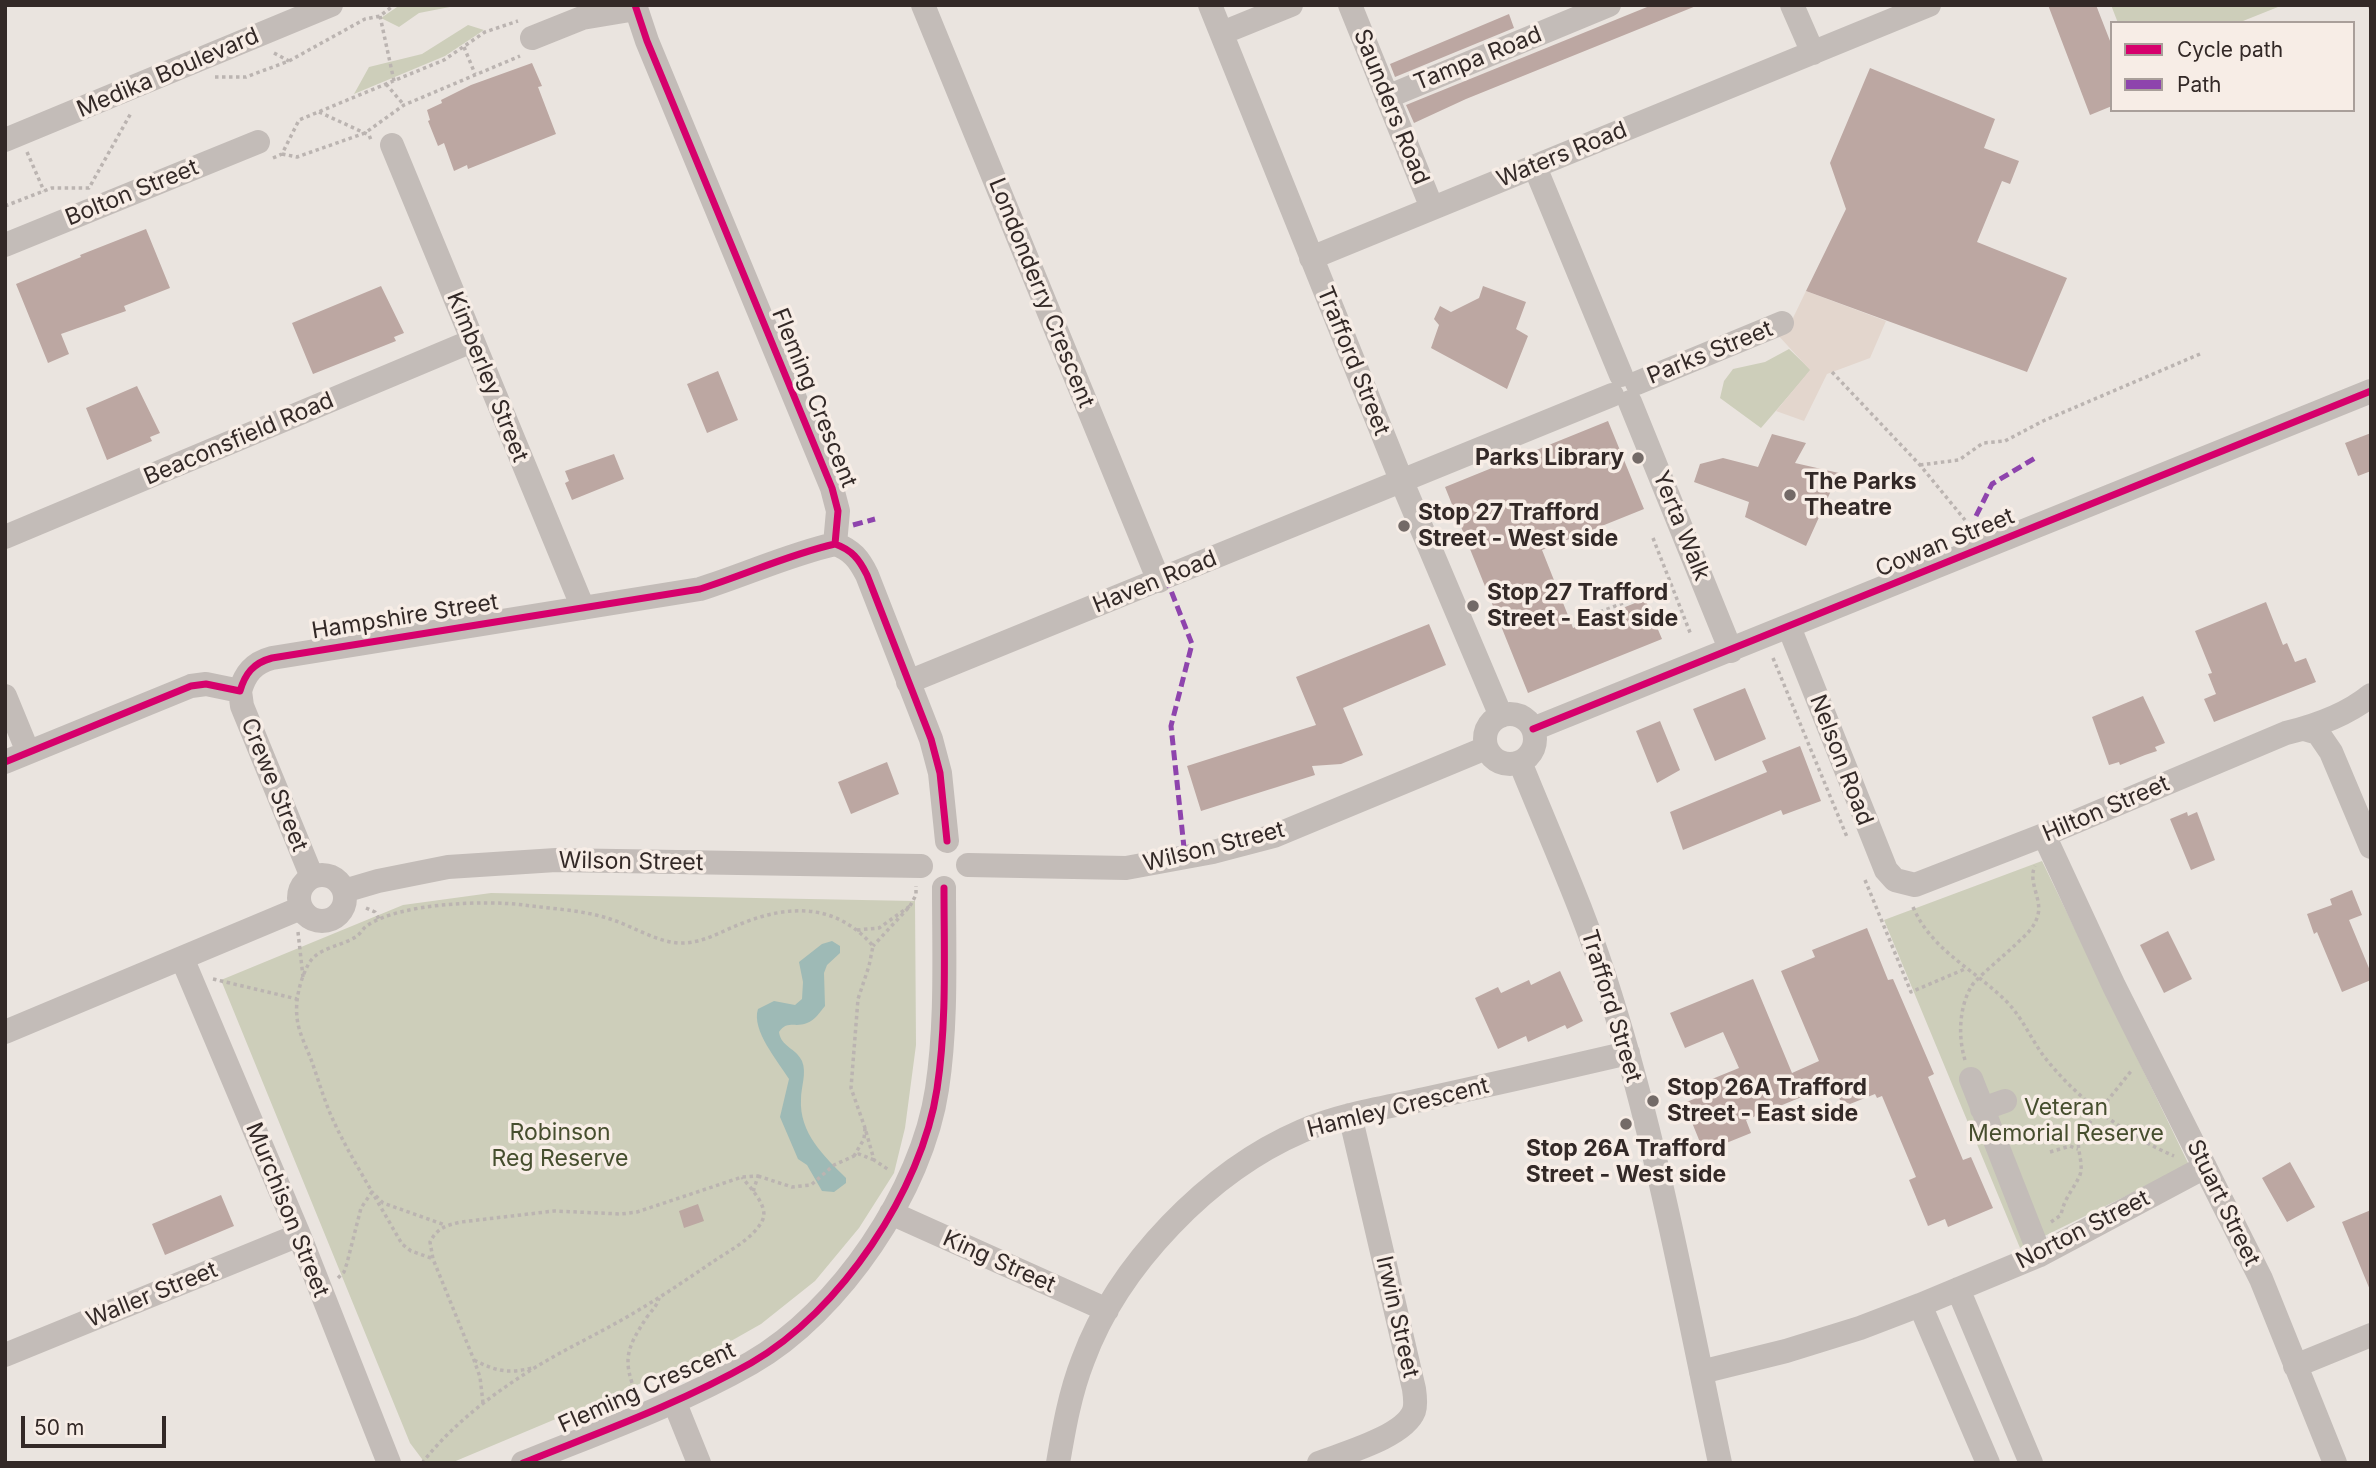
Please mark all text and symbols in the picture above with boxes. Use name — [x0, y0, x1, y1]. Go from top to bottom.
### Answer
street label: Tampa Road — [1410, 21, 1546, 97]
legend — [2110, 21, 2355, 112]
street label: Medika Boulevard — [73, 22, 263, 124]
street label: Saunders Road — [1347, 25, 1435, 189]
text: Cycle path — [2177, 37, 2283, 62]
text: Path — [2177, 72, 2222, 97]
street label: Waters Road — [1493, 116, 1631, 194]
street label: Bolton Street — [62, 154, 202, 232]
street label: Londonderry Crescent — [982, 174, 1100, 412]
street label: Trafford Street — [1311, 283, 1395, 439]
street label: Kimberley Street — [440, 288, 534, 466]
street label: Fleming Crescent — [765, 304, 863, 492]
street label: Parks Street — [1643, 315, 1777, 391]
street label: Beaconsfield Road — [140, 387, 338, 491]
place label: Parks Library — [1475, 444, 1624, 472]
marker: Parks Library — [1630, 450, 1646, 466]
street label: Yerta Walk — [1646, 467, 1716, 585]
place label: The Parks Theatre — [1804, 468, 1917, 522]
marker: The Parks Theatre — [1782, 487, 1798, 503]
place label: Stop 27 Trafford Street - West side — [1418, 499, 1618, 553]
street label: Cowan Street — [1872, 503, 2018, 583]
marker: Stop 27 Trafford Street - West side — [1396, 518, 1412, 534]
street label: Haven Road — [1089, 545, 1221, 619]
place label: Stop 27 Trafford Street - East side — [1487, 579, 1678, 633]
street label: Hampshire Street — [310, 589, 500, 645]
marker: Stop 27 Trafford Street - East side — [1465, 598, 1481, 614]
street label: Nelson Road — [1803, 691, 1879, 829]
street label: Crewe Street — [235, 714, 313, 856]
street label: Hilton Street — [2039, 770, 2173, 848]
street label: Wilson Street — [1140, 816, 1288, 878]
street label: Wilson Street — [558, 847, 704, 877]
street label: Trafford Street — [1575, 926, 1647, 1086]
street label: Hamley Crescent — [1304, 1072, 1492, 1144]
place label: Stop 26A Trafford Street - East side — [1667, 1074, 1867, 1128]
marker: Stop 26A Trafford Street - East side — [1645, 1093, 1661, 1109]
park label: Veteran Memorial Reserve — [1968, 1094, 2164, 1148]
marker: Stop 26A Trafford Street - West side — [1618, 1116, 1634, 1132]
street label: Murchison Street — [239, 1119, 335, 1301]
park label: Robinson Reg Reserve — [492, 1119, 628, 1173]
place label: Stop 26A Trafford Street - West side — [1526, 1135, 1726, 1189]
street label: Stuart Street — [2181, 1136, 2265, 1270]
street label: Norton Street — [2012, 1185, 2154, 1275]
street label: King Street — [938, 1225, 1060, 1299]
street label: Irwin Street — [1370, 1253, 1424, 1381]
street label: Waller Street — [82, 1256, 222, 1334]
street label: Fleming Crescent — [554, 1337, 740, 1439]
scale bar — [24, 1402, 170, 1446]
text: 50 m — [34, 1415, 84, 1440]

